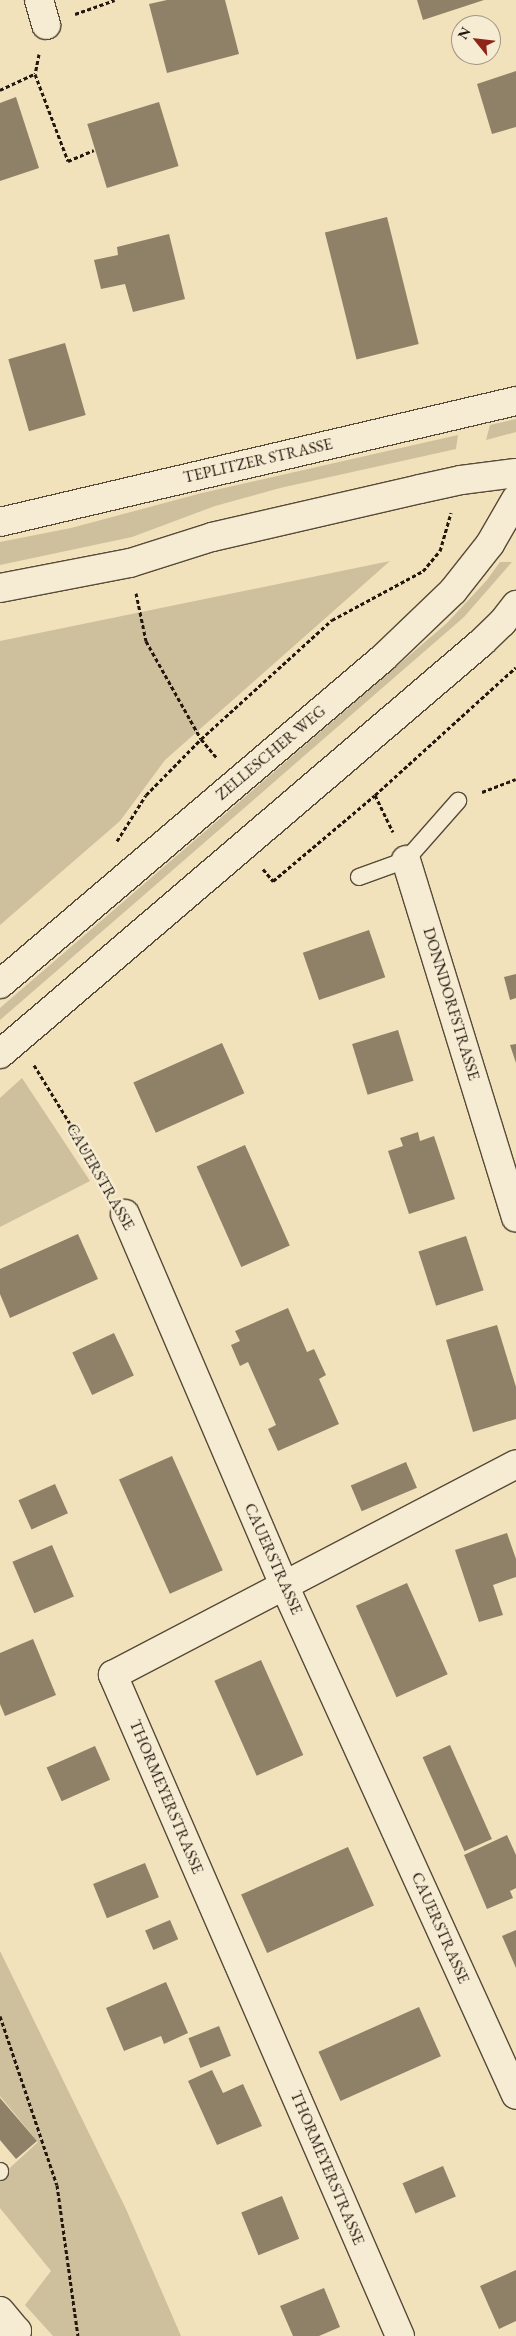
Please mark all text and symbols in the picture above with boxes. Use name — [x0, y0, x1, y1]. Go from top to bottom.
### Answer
north arrow — [451, 15, 501, 65]
text: N — [453, 24, 474, 43]
street label: TEPLITZER STRASSE — [182, 434, 334, 488]
street label: ZELLESCHER WEG — [212, 702, 330, 804]
street label: DONNDORFSTRASSE — [419, 925, 483, 1083]
street label: CAUERSTRASSE — [62, 1120, 138, 1234]
street label: CAUERSTRASSE — [240, 1500, 306, 1618]
street label: THORMEYERSTRASSE — [125, 1717, 207, 1877]
street label: CAUERSTRASSE — [407, 1869, 473, 1987]
street label: THORMEYERSTRASSE — [286, 2088, 368, 2248]

